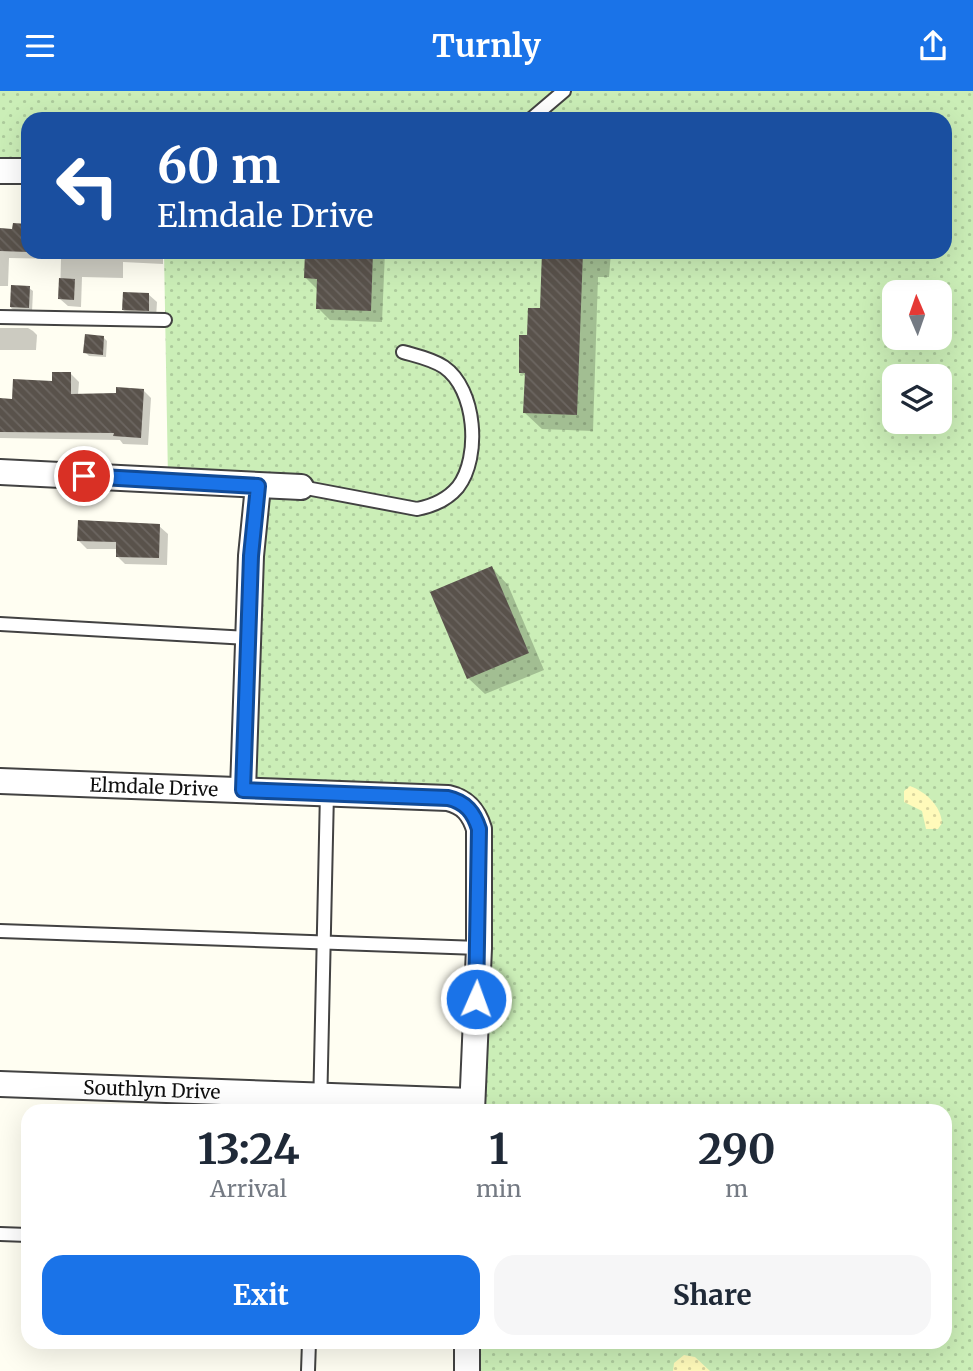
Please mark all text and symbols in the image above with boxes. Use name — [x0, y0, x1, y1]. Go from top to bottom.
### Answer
text: Turnly — [432, 26, 541, 66]
icon: menu — [21, 27, 59, 65]
icon: share — [914, 27, 952, 65]
text: 60 m — [157, 135, 280, 196]
icon: left — [42, 140, 133, 231]
text: Elmdale Drive — [157, 196, 374, 236]
north arrow — [882, 280, 952, 350]
map controls — [882, 280, 952, 434]
button: layers — [882, 364, 952, 434]
pin — [54, 446, 114, 506]
icon: arrive — [65, 457, 103, 495]
street label: Elmdale Drive — [89, 772, 219, 801]
position arrow — [439, 962, 513, 1036]
street label: Southlyn Drive — [83, 1075, 221, 1104]
text: 13:24 — [197, 1123, 300, 1175]
text: 1 — [489, 1123, 509, 1175]
text: 290 — [698, 1123, 776, 1175]
text: Arrival — [210, 1174, 287, 1203]
text: min — [476, 1174, 522, 1203]
text: m — [725, 1174, 748, 1203]
button: Exit — [42, 1255, 480, 1335]
button: Share — [494, 1255, 931, 1335]

